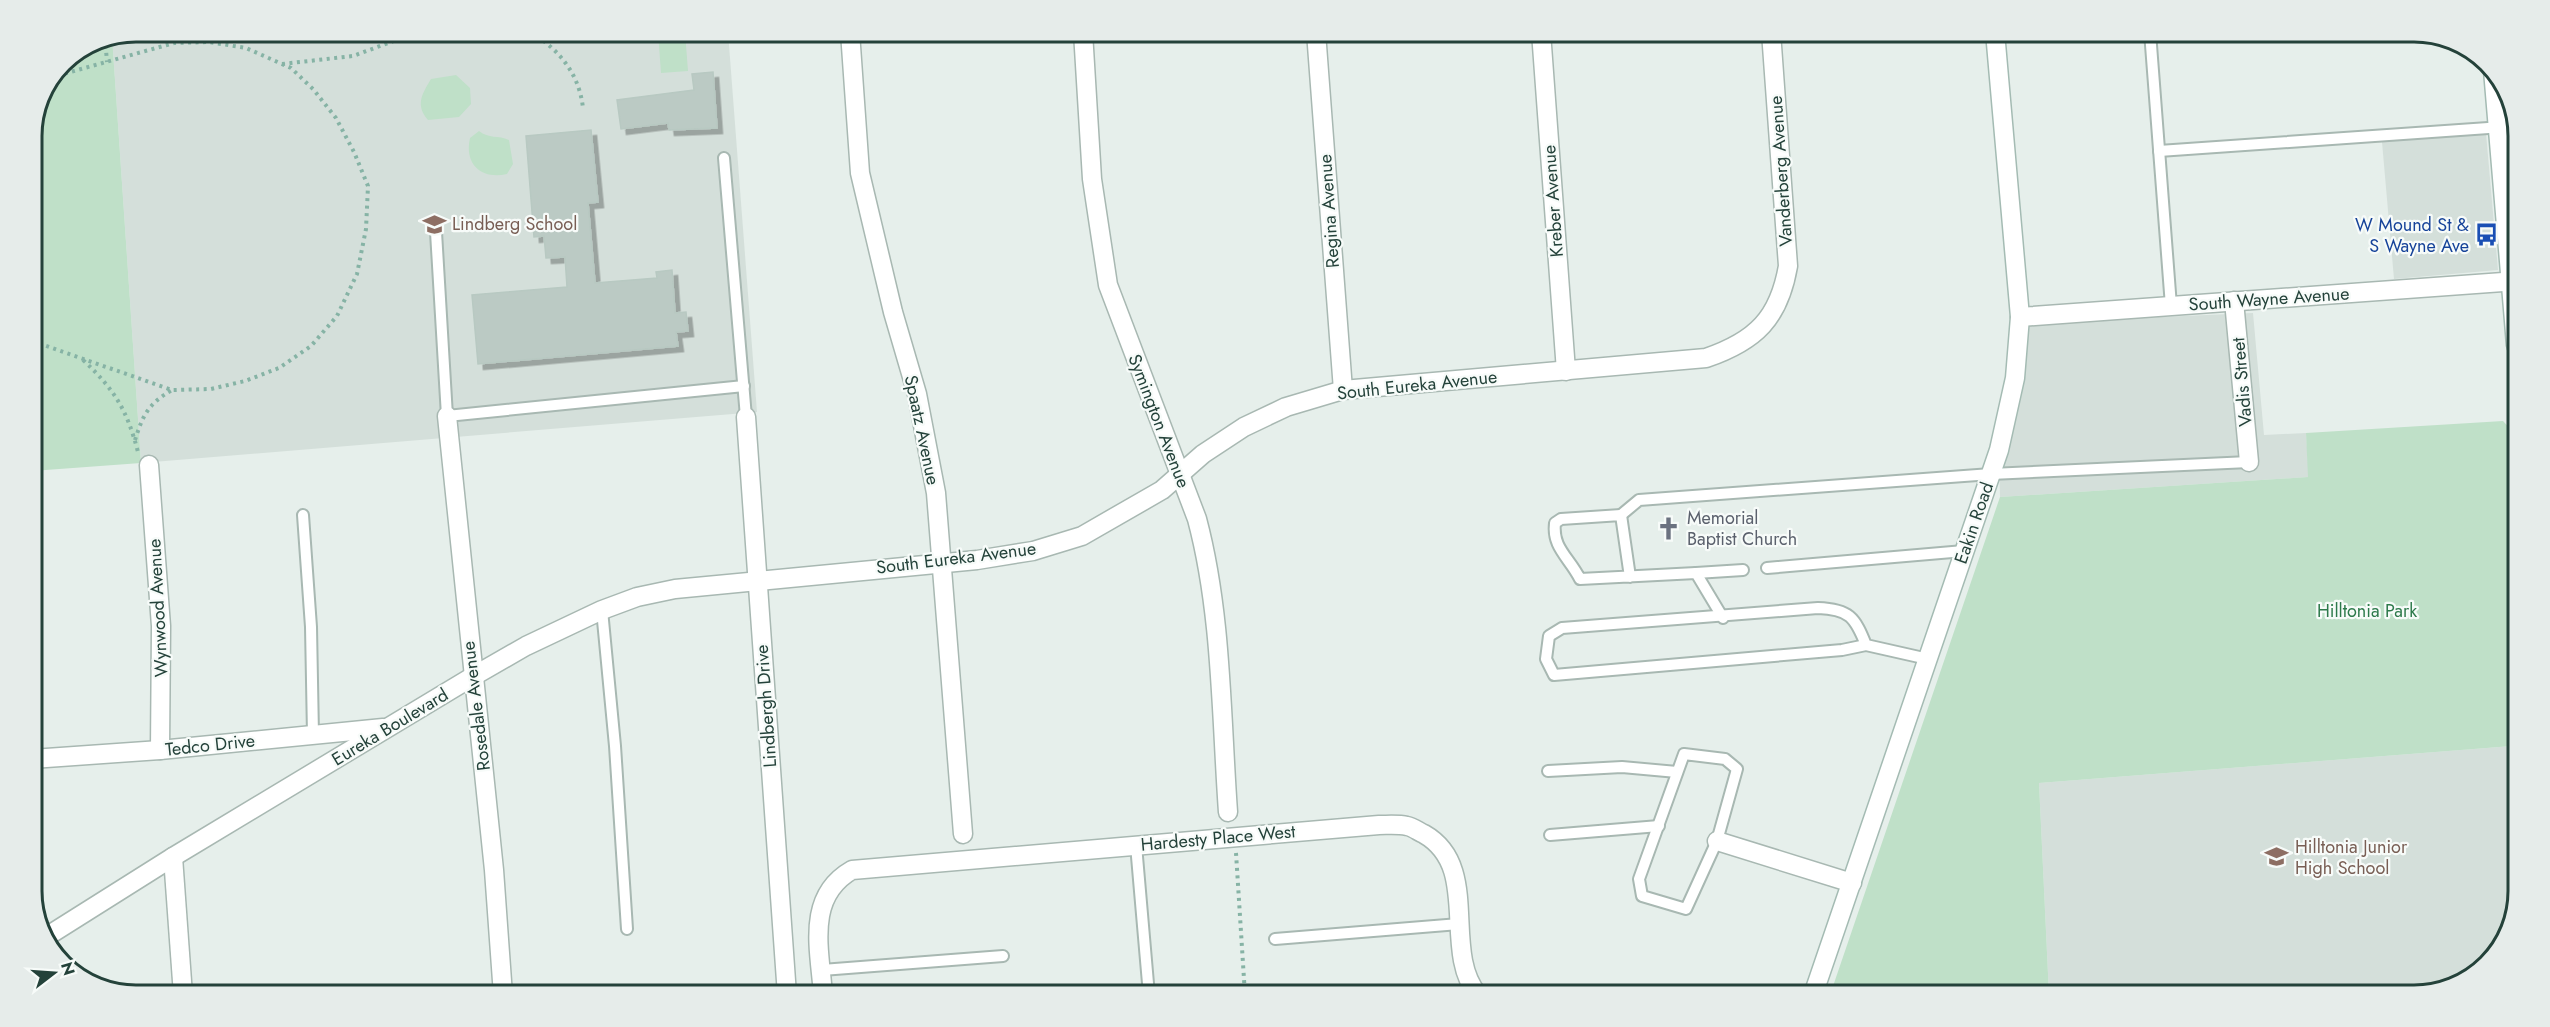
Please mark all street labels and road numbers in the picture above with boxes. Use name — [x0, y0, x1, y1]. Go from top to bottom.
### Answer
street label: Vanderberg Avenue — [1763, 95, 1799, 247]
street label: Kreber Avenue — [1536, 144, 1570, 258]
street label: Regina Avenue — [1312, 153, 1346, 269]
street label: South Wayne Avenue — [2188, 280, 2350, 318]
street label: Vadis Street — [2225, 336, 2259, 428]
street label: Symington Avenue — [1122, 350, 1196, 492]
street label: South Eureka Avenue — [1336, 364, 1498, 406]
street label: Spaatz Avenue — [898, 373, 946, 487]
street label: Eakin Road — [1948, 479, 2000, 567]
street label: South Eureka Avenue — [875, 535, 1037, 581]
street label: Wynwood Avenue — [141, 538, 175, 678]
street label: Rosedale Avenue — [455, 640, 497, 772]
street label: Lindbergh Drive — [749, 644, 783, 768]
street label: Eureka Boulevard — [327, 682, 453, 772]
street label: Tedco Drive — [164, 727, 256, 763]
street label: Hardesty Place West — [1140, 818, 1297, 858]

